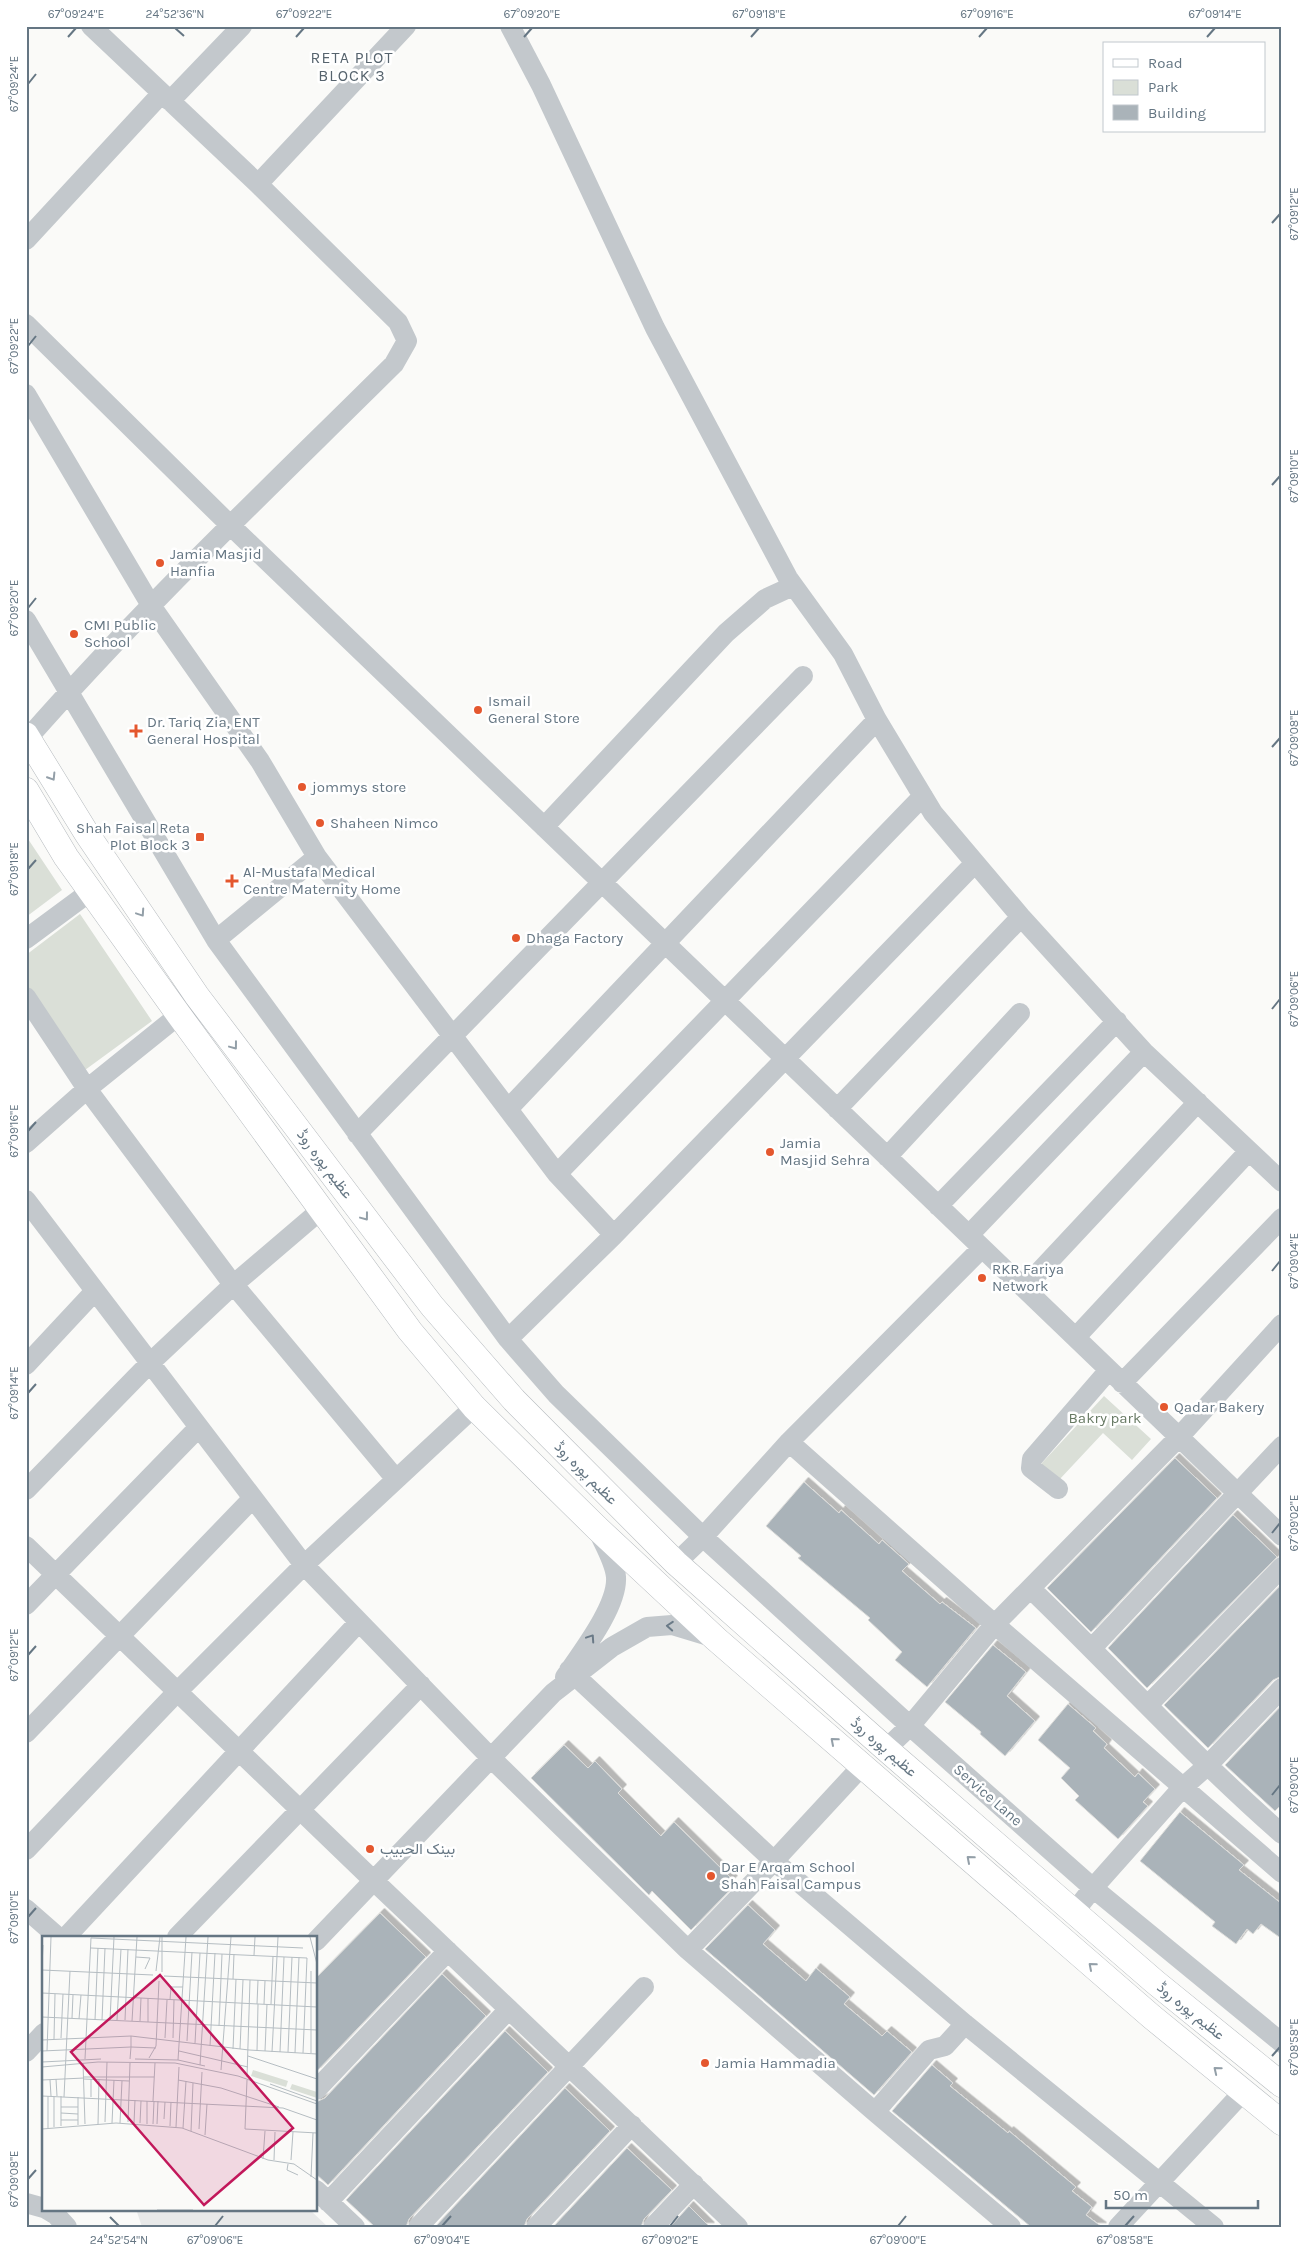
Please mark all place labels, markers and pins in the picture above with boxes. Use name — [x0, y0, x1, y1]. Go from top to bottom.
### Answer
place label: Jamia Masjid Hanfia — [170, 545, 262, 580]
marker: Jamia Masjid Hanfia — [154, 557, 166, 569]
place label: CMI Public School — [84, 616, 156, 651]
marker: CMI Public School — [68, 628, 80, 640]
place label: Ismail General Store — [488, 692, 580, 727]
marker: Ismail General Store — [472, 704, 484, 716]
place label: Dr. Tariq Zia, ENT General Hospital — [147, 713, 260, 748]
marker: Dr. Tariq Zia, ENT General Hospital — [129, 724, 143, 738]
place label: jommys store — [310, 778, 406, 796]
marker: jommys store — [296, 781, 308, 793]
place label: Shaheen Nimco — [330, 814, 438, 832]
marker: Shaheen Nimco — [314, 817, 326, 829]
place label: Shah Faisal Reta Plot Block 3 — [76, 819, 190, 854]
marker: Shah Faisal Reta Plot Block 3 — [194, 831, 206, 843]
place label: Al-Mustafa Medical Centre Maternity Home — [243, 863, 401, 898]
marker: Al-Mustafa Medical Centre Maternity Home — [225, 874, 239, 888]
place label: Dhaga Factory — [526, 929, 623, 947]
marker: Dhaga Factory — [510, 932, 522, 944]
place label: Jamia Masjid Sehra — [780, 1134, 870, 1169]
marker: Jamia Masjid Sehra — [764, 1146, 776, 1158]
place label: RKR Fariya Network — [992, 1260, 1064, 1295]
marker: RKR Fariya Network — [976, 1272, 988, 1284]
place label: Qadar Bakery — [1174, 1398, 1264, 1416]
marker: Qadar Bakery — [1158, 1401, 1170, 1413]
place label: بينک الحبيب — [380, 1840, 455, 1858]
marker: بينک الحبيب — [364, 1843, 376, 1855]
place label: Dar E Arqam School Shah Faisal Campus — [721, 1858, 861, 1893]
marker: Dar E Arqam School Shah Faisal Campus — [705, 1870, 717, 1882]
place label: Jamia Hammadia — [715, 2054, 836, 2072]
marker: Jamia Hammadia — [699, 2057, 711, 2069]

